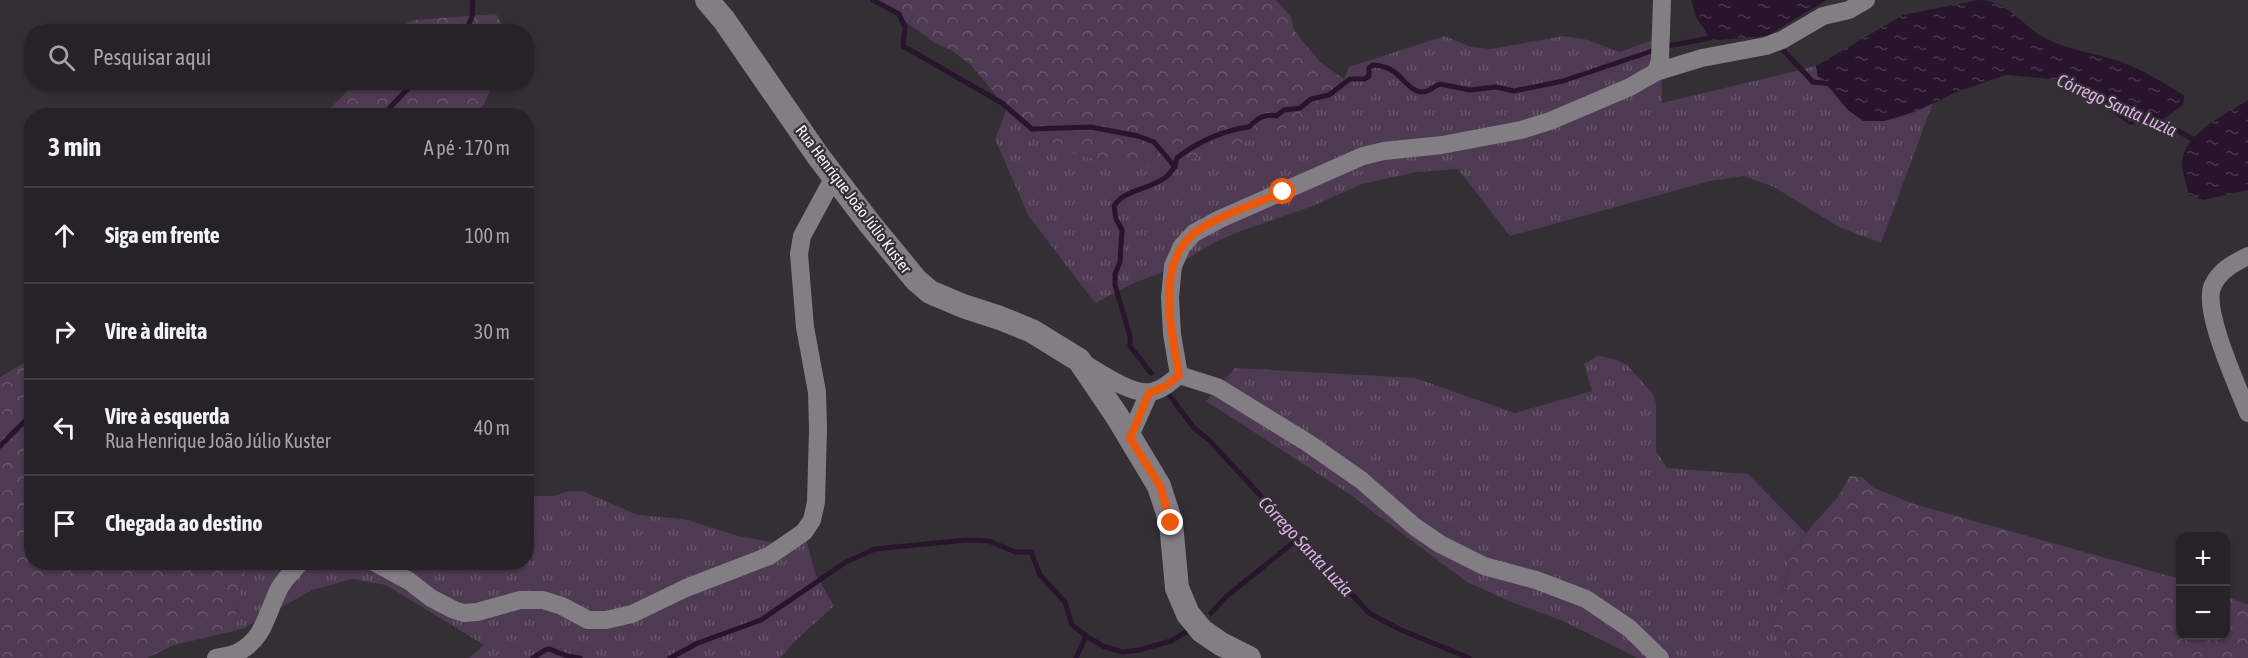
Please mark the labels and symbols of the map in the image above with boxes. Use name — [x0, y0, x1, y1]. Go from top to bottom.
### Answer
water label: Córrego Santa Luzia — [2054, 69, 2181, 141]
street label: Rua Henrique João Júlio Kuster — [792, 121, 916, 277]
route start — [1269, 178, 1295, 204]
water label: Córrego Santa Luzia — [1254, 492, 1358, 601]
route end — [1157, 509, 1183, 535]

